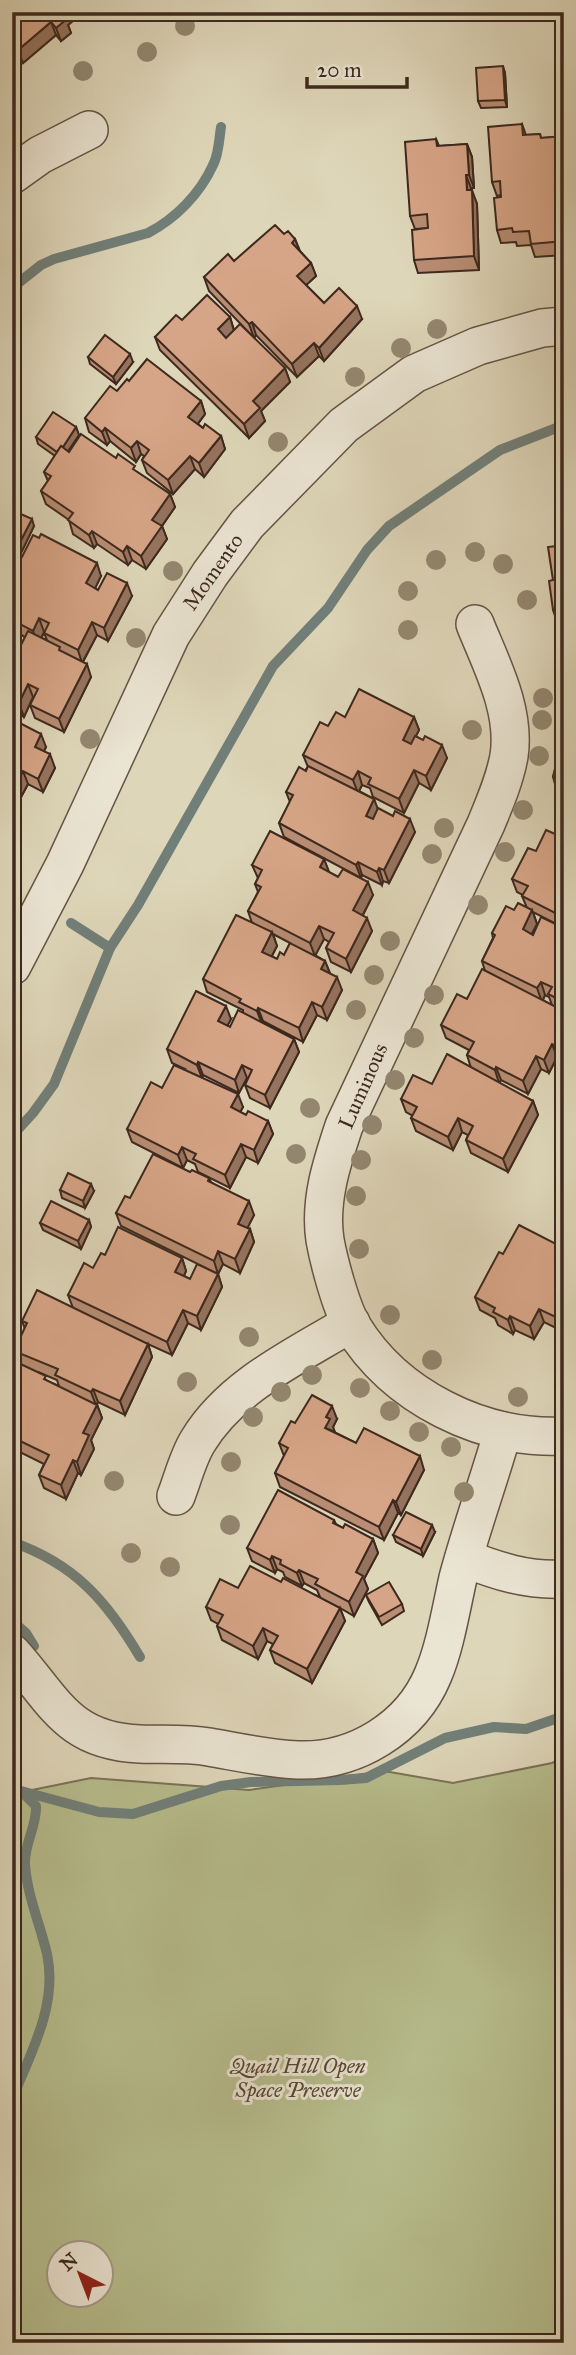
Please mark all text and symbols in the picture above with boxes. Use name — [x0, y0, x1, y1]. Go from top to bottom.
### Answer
scale bar — [307, 46, 406, 90]
text: 20 m — [317, 57, 362, 83]
street label: Momento — [177, 528, 249, 615]
street label: Luminous — [333, 1039, 393, 1133]
park label: Quail Hill Open Space Preserve — [229, 2053, 366, 2103]
north arrow — [46, 2240, 116, 2310]
text: N — [55, 2248, 83, 2276]

